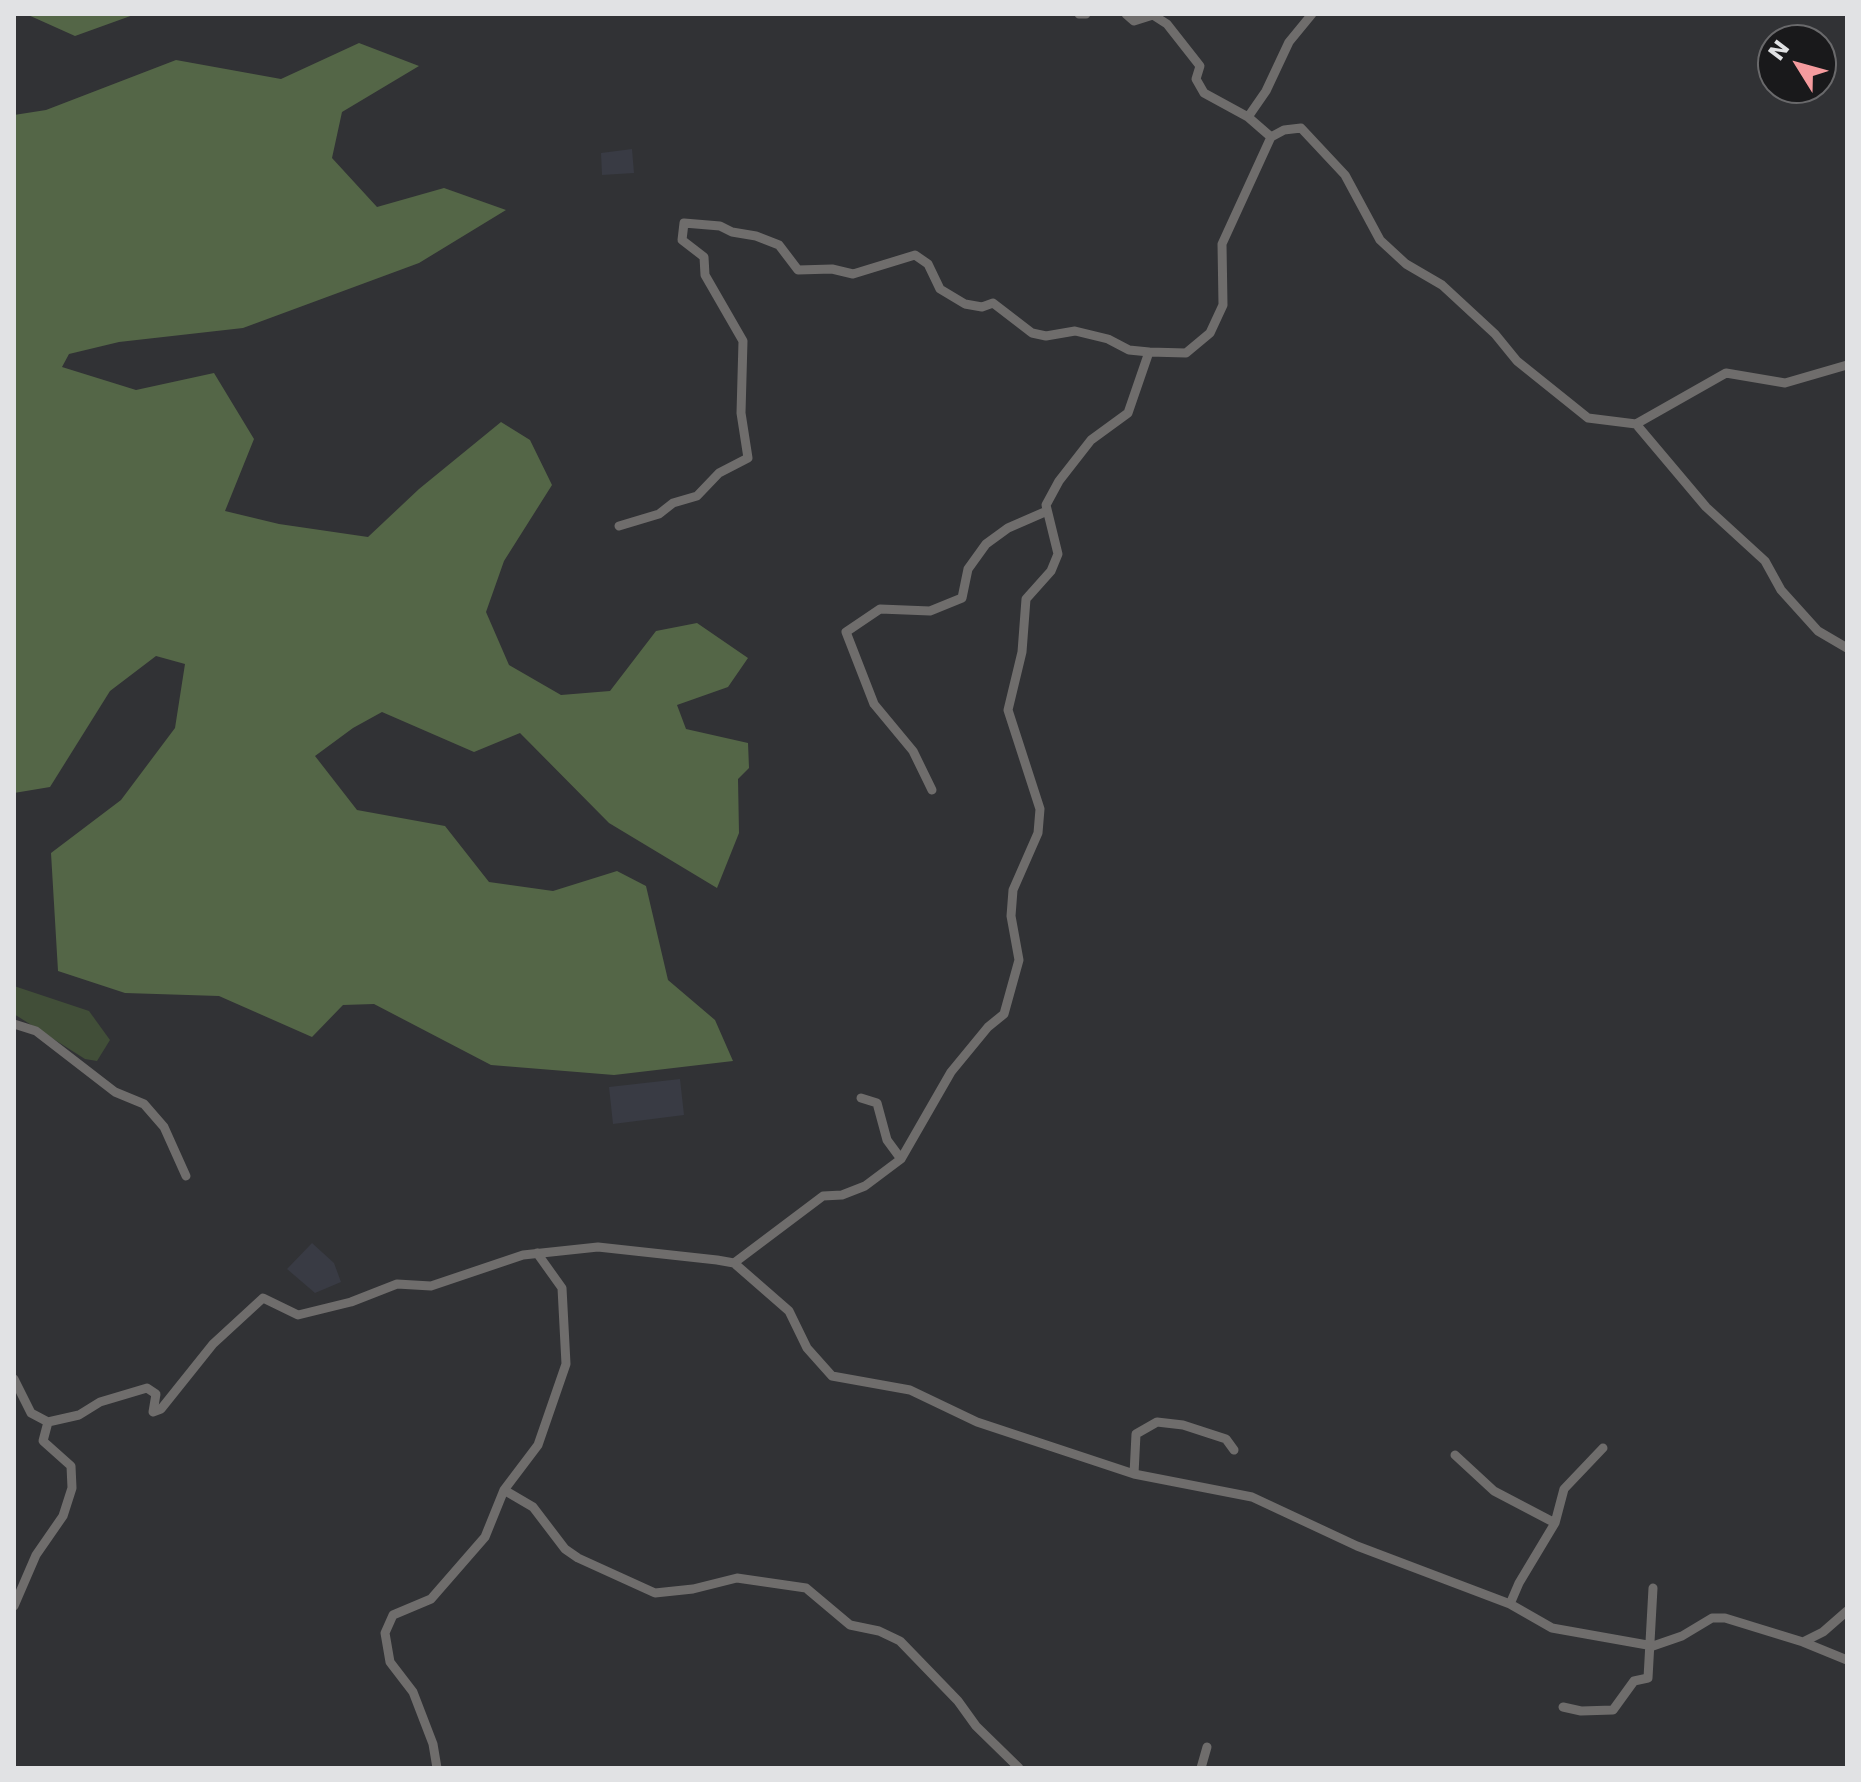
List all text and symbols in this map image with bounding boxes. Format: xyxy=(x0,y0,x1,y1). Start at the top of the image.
north arrow xyxy=(1757,24,1837,104)
text: N xyxy=(1763,36,1795,65)

